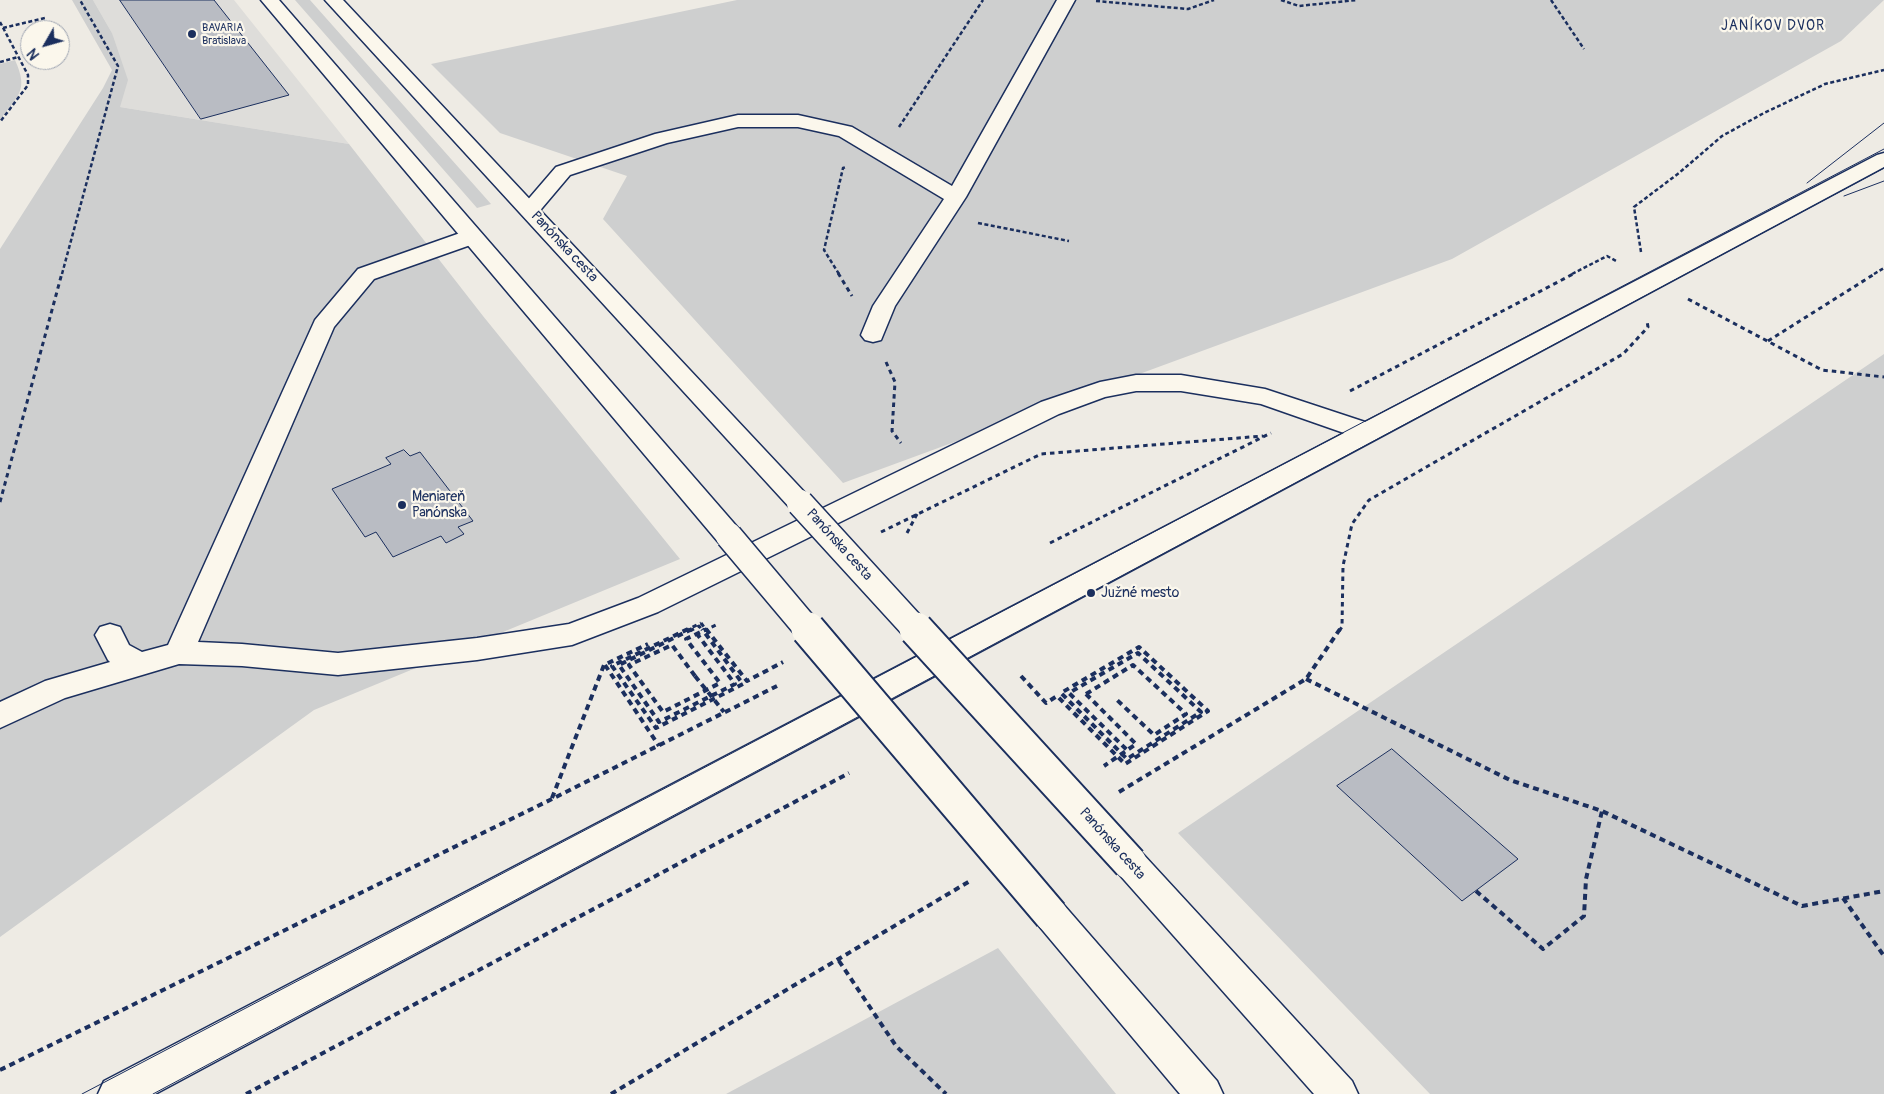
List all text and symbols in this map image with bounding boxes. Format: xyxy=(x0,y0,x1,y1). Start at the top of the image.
district label: JANÍKOV DVOR xyxy=(1719,18,1827,34)
north arrow xyxy=(20,20,70,70)
place label: BAVARIA Bratislava xyxy=(202,21,246,47)
marker: BAVARIA Bratislava xyxy=(186,28,198,40)
text: N xyxy=(24,45,43,63)
street label: Panónska cesta xyxy=(527,208,601,286)
place label: Meniareň Panónska xyxy=(412,489,467,522)
marker: Meniareň Panónska xyxy=(396,499,408,511)
street label: Panónska cesta xyxy=(802,506,876,584)
place label: Južné mesto xyxy=(1101,585,1179,601)
marker: Južné mesto xyxy=(1085,587,1097,599)
street label: Panónska cesta xyxy=(1075,805,1149,883)

